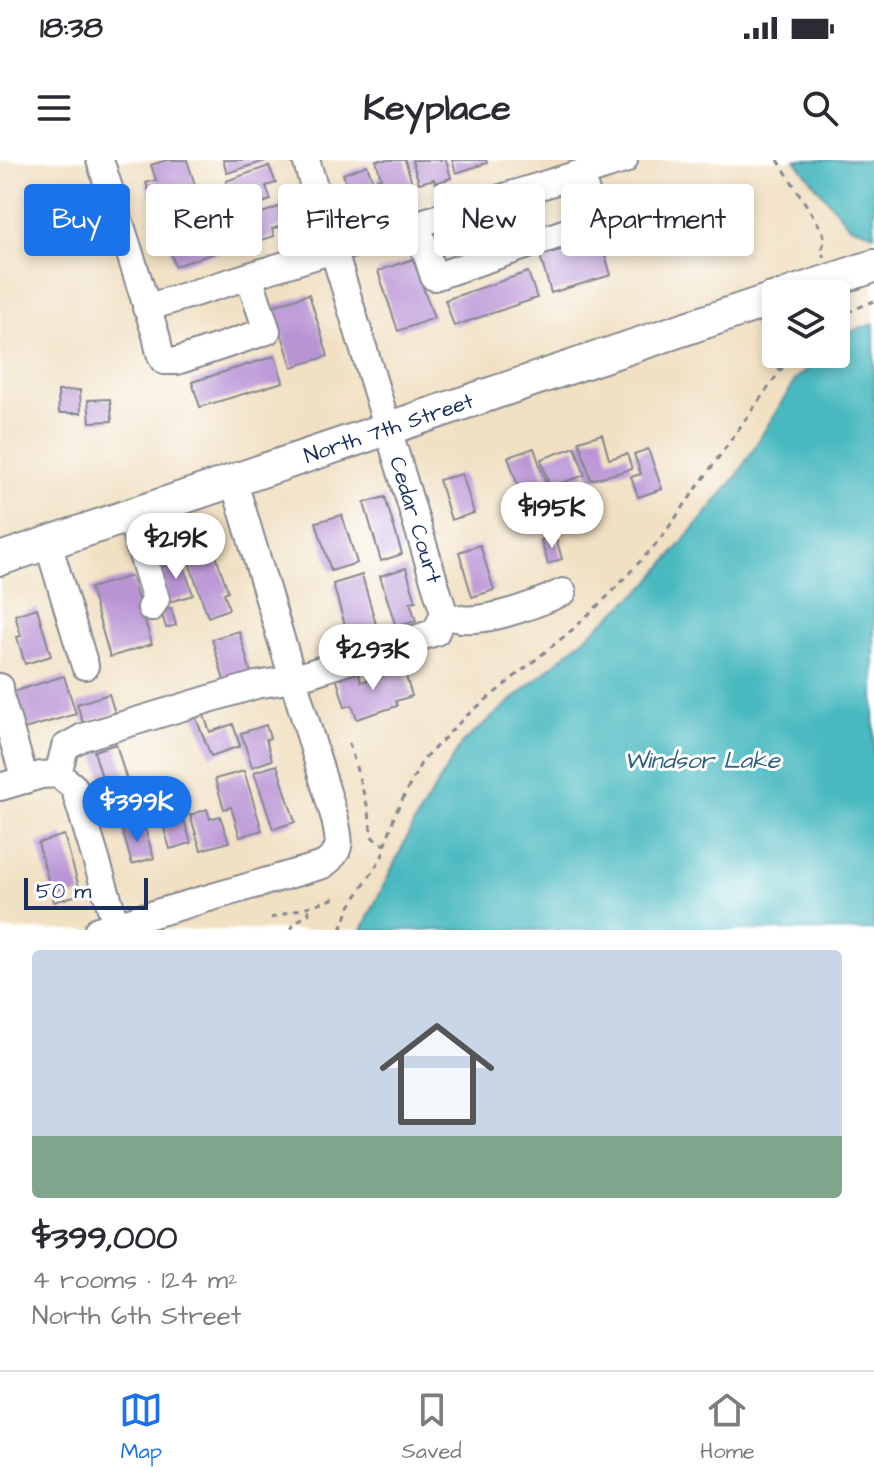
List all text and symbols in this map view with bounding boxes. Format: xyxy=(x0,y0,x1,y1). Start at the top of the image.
text: 18:38 xyxy=(40,7,103,49)
text: Keyplace xyxy=(363,83,511,134)
icon: menu xyxy=(32,86,76,130)
icon: search xyxy=(798,86,842,130)
chip: Buy xyxy=(24,184,130,256)
chip: Rent xyxy=(146,184,262,256)
chip: Filters xyxy=(278,184,418,256)
chip: New xyxy=(434,184,545,256)
chip: Apartment xyxy=(561,184,754,256)
map controls xyxy=(762,280,850,368)
button: layers xyxy=(762,280,850,368)
street label: North 7th Street xyxy=(300,385,478,471)
street label: Cedar Court xyxy=(382,452,450,587)
pin: $195K xyxy=(496,482,608,550)
text: $195K xyxy=(519,490,585,526)
pin: $219K xyxy=(120,513,232,581)
text: $219K xyxy=(144,521,208,557)
pin: $293K xyxy=(317,624,429,692)
text: $293K xyxy=(336,632,410,668)
water label: Windsor Lake xyxy=(624,744,781,778)
pin: $399K xyxy=(81,776,193,844)
text: $399K xyxy=(100,784,174,820)
scale bar xyxy=(24,874,148,910)
text: 50 m xyxy=(36,876,91,907)
icon: home xyxy=(365,1002,509,1146)
text: $399,000 xyxy=(32,1214,177,1262)
text: 4 rooms · 124 m² xyxy=(32,1262,238,1298)
text: North 6th Street xyxy=(32,1298,241,1334)
tab: Map xyxy=(119,1388,163,1467)
tab: Saved xyxy=(402,1388,462,1467)
tab: Home xyxy=(700,1388,755,1467)

